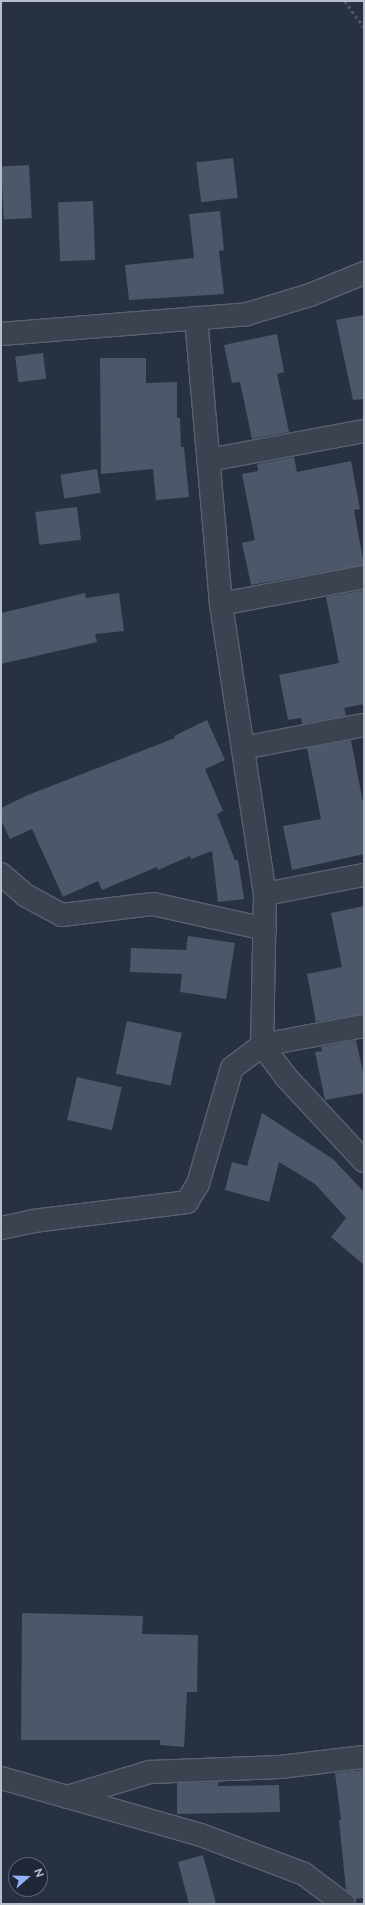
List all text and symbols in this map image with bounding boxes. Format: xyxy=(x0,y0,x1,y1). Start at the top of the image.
north arrow xyxy=(8,1857,48,1897)
text: N xyxy=(31,1867,46,1879)

